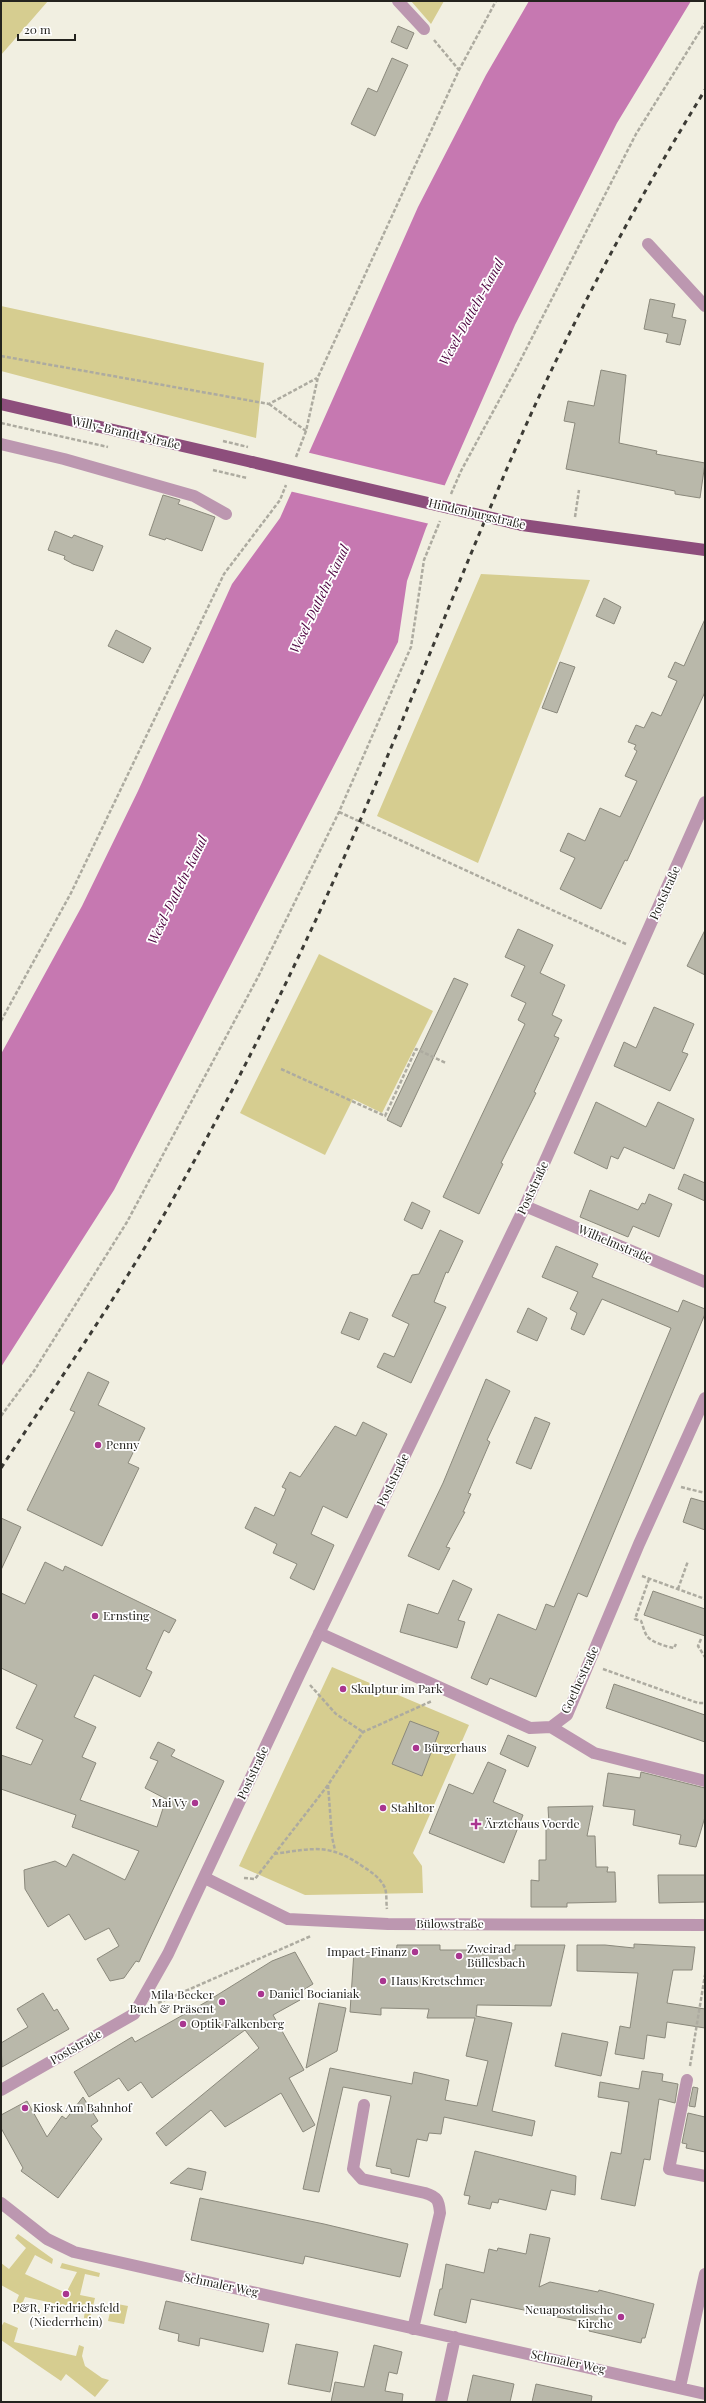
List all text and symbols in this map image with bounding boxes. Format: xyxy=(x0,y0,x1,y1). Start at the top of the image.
scale bar xyxy=(18,16,75,42)
text: 20 m xyxy=(24,21,51,37)
water label: Wesel-Datteln-Kanal xyxy=(434,254,507,368)
street label: Willy-Brandt-Straße xyxy=(69,412,182,452)
street label: Hindenburgstraße xyxy=(427,494,527,532)
water label: Wesel-Datteln-Kanal xyxy=(285,540,353,656)
water label: Wesel-Datteln-Kanal xyxy=(143,831,211,947)
street label: Poststraße xyxy=(645,863,683,922)
street label: Poststraße xyxy=(513,1158,551,1217)
street label: Wilhelmstraße xyxy=(575,1220,655,1266)
place label: Penny xyxy=(106,1436,139,1452)
marker: Penny xyxy=(93,1440,103,1450)
street label: Poststraße xyxy=(372,1450,412,1509)
place label: Ernsting xyxy=(103,1607,150,1623)
marker: Ernsting xyxy=(90,1611,100,1621)
street label: Goethestraße xyxy=(557,1643,602,1716)
place label: Skulptur im Park xyxy=(351,1680,443,1696)
marker: Skulptur im Park xyxy=(338,1684,348,1694)
place label: Bürgerhaus xyxy=(424,1739,487,1755)
street label: Poststraße xyxy=(233,1743,271,1802)
marker: Bürgerhaus xyxy=(411,1743,421,1753)
place label: Mai Vy xyxy=(152,1794,187,1810)
marker: Mai Vy xyxy=(190,1798,200,1808)
place label: Stahltor xyxy=(391,1799,435,1815)
marker: Stahltor xyxy=(378,1803,388,1813)
place label: Ärztehaus Voerde xyxy=(484,1815,580,1831)
marker: Ärztehaus Voerde xyxy=(470,1818,482,1830)
street label: Bülowstraße xyxy=(416,1915,484,1931)
place label: Zweirad Büllesbach xyxy=(467,1940,525,1970)
place label: Impact-Finanz xyxy=(327,1943,407,1959)
marker: Impact-Finanz xyxy=(410,1947,420,1957)
marker: Zweirad Büllesbach xyxy=(454,1951,464,1961)
place label: Haus Kretschmer xyxy=(391,1972,486,1988)
marker: Haus Kretschmer xyxy=(378,1976,388,1986)
place label: Daniel Bocianiak xyxy=(269,1985,360,2001)
place label: Mila Becker Buch & Präsent xyxy=(129,1986,215,2016)
marker: Daniel Bocianiak xyxy=(256,1989,266,1999)
marker: Mila Becker Buch & Präsent xyxy=(217,1997,227,2007)
place label: Optik Falkenberg xyxy=(191,2015,285,2031)
marker: Optik Falkenberg xyxy=(178,2019,188,2029)
street label: Poststraße xyxy=(47,2025,104,2067)
place label: Kiosk Am Bahnhof xyxy=(33,2099,133,2115)
marker: Kiosk Am Bahnhof xyxy=(20,2103,30,2113)
street label: Schmaler Weg xyxy=(183,2268,260,2300)
marker: P&R, Friedrichsfeld (Niederrhein) xyxy=(61,2289,71,2299)
place label: P&R, Friedrichsfeld (Niederrhein) xyxy=(13,2299,119,2329)
place label: Neuapostolische Kirche xyxy=(525,2301,613,2331)
marker: Neuapostolische Kirche xyxy=(616,2312,626,2322)
street label: Schmaler Weg xyxy=(530,2345,607,2377)

